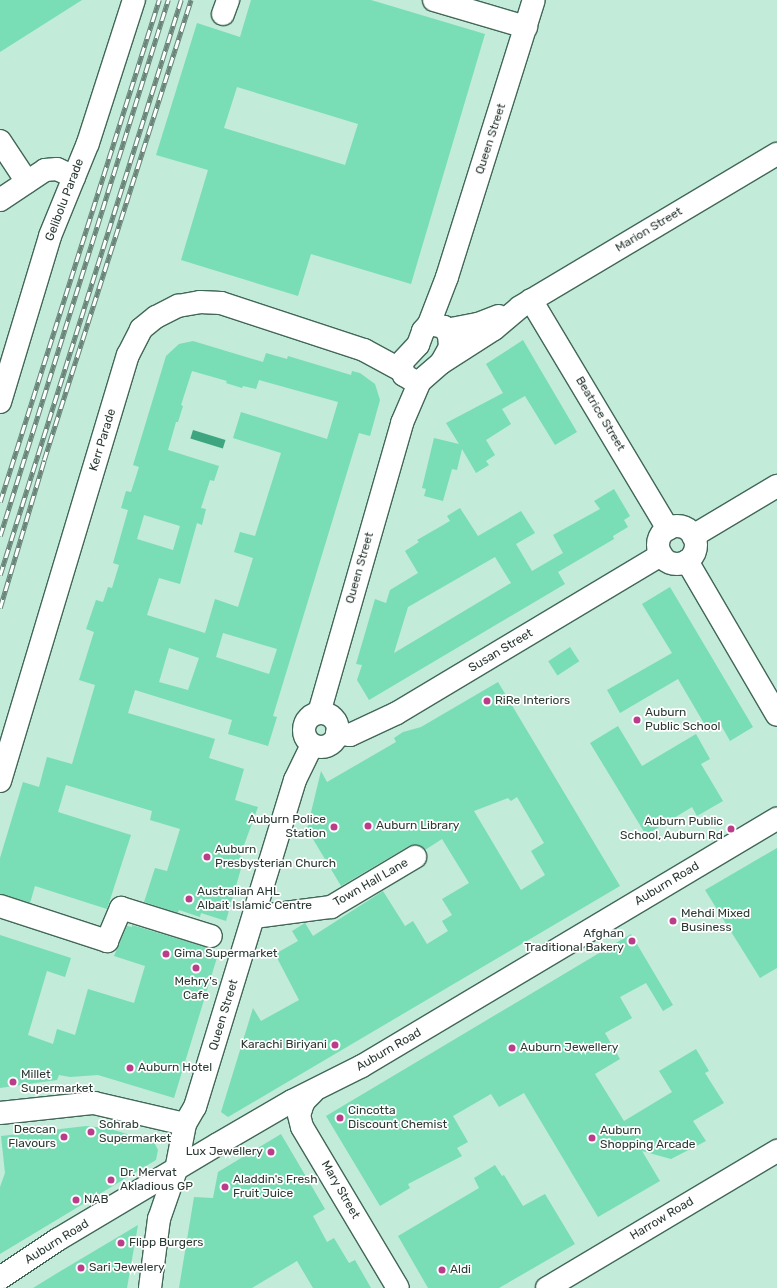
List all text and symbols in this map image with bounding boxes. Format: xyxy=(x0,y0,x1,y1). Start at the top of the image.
street label: Queen Street xyxy=(473,102,509,176)
street label: Gelibolu Parade xyxy=(43,157,87,243)
street label: Marion Street xyxy=(613,204,685,256)
street label: Beatrice Street xyxy=(572,374,628,454)
street label: Kerr Parade xyxy=(87,407,119,473)
street label: Queen Street xyxy=(343,531,377,605)
street label: Susan Street xyxy=(466,626,536,676)
place label: RiRe Interiors xyxy=(495,694,570,708)
marker: RiRe Interiors xyxy=(482,696,492,706)
place label: Auburn Public School xyxy=(645,706,721,734)
marker: Auburn Public School xyxy=(632,715,642,725)
place label: Auburn Police Station xyxy=(248,813,326,841)
place label: Auburn Public School, Auburn Rd xyxy=(620,815,723,843)
place label: Auburn Library xyxy=(376,819,459,833)
marker: Auburn Library xyxy=(363,821,373,831)
marker: Auburn Police Station xyxy=(329,822,339,832)
marker: Auburn Public School, Auburn Rd xyxy=(726,824,736,834)
place label: Auburn Presbysterian Church xyxy=(215,843,336,871)
marker: Auburn Presbysterian Church xyxy=(202,852,212,862)
street label: Town Hall Lane xyxy=(331,856,411,910)
street label: Auburn Road xyxy=(632,859,702,909)
place label: Australian AHL Albait Islamic Centre xyxy=(197,885,312,913)
marker: Australian AHL Albait Islamic Centre xyxy=(184,894,194,904)
place label: Mehdi Mixed Business xyxy=(681,907,750,935)
marker: Mehdi Mixed Business xyxy=(668,916,678,926)
place label: Afghan Traditional Bakery xyxy=(524,927,624,955)
marker: Afghan Traditional Bakery xyxy=(627,936,637,946)
place label: Gima Supermarket xyxy=(174,947,278,961)
marker: Gima Supermarket xyxy=(161,949,171,959)
marker: Mehry's Cafe xyxy=(191,963,201,973)
place label: Mehry's Cafe xyxy=(174,975,218,1003)
street label: Queen Street xyxy=(206,978,242,1052)
street label: Auburn Road xyxy=(354,1026,424,1074)
place label: Karachi Biriyani xyxy=(241,1038,327,1052)
marker: Karachi Biriyani xyxy=(330,1040,340,1050)
place label: Auburn Jewellery xyxy=(520,1041,618,1055)
marker: Auburn Jewellery xyxy=(507,1043,517,1053)
place label: Auburn Hotel xyxy=(138,1061,212,1075)
marker: Auburn Hotel xyxy=(125,1063,135,1073)
place label: Millet Supermarket xyxy=(21,1068,93,1096)
marker: Millet Supermarket xyxy=(8,1077,18,1087)
place label: Cincotta Discount Chemist xyxy=(348,1104,447,1132)
marker: Cincotta Discount Chemist xyxy=(335,1113,345,1123)
place label: Sohrab Supermarket xyxy=(99,1118,171,1146)
place label: Deccan Flavours xyxy=(8,1123,56,1151)
place label: Auburn Shopping Arcade xyxy=(600,1124,696,1152)
marker: Sohrab Supermarket xyxy=(86,1127,96,1137)
marker: Deccan Flavours xyxy=(59,1132,69,1142)
marker: Auburn Shopping Arcade xyxy=(587,1133,597,1143)
place label: Lux Jewellery xyxy=(186,1145,263,1159)
marker: Lux Jewellery xyxy=(266,1147,276,1157)
street label: Mary Street xyxy=(318,1158,362,1222)
place label: Dr. Mervat Akladious GP xyxy=(120,1166,193,1194)
place label: Aladdin's Fresh Fruit Juice xyxy=(233,1173,318,1201)
marker: Dr. Mervat Akladious GP xyxy=(105,1174,117,1186)
marker: Aladdin's Fresh Fruit Juice xyxy=(220,1182,230,1192)
place label: NAB xyxy=(84,1193,108,1207)
street label: Harrow Road xyxy=(627,1194,697,1244)
marker: NAB xyxy=(71,1195,81,1205)
street label: Auburn Road xyxy=(22,1217,92,1267)
place label: Flipp Burgers xyxy=(129,1236,203,1250)
marker: Flipp Burgers xyxy=(116,1238,126,1248)
place label: Sari Jewelery xyxy=(89,1261,165,1275)
marker: Sari Jewelery xyxy=(76,1263,86,1273)
place label: Aldi xyxy=(450,1263,471,1277)
marker: Aldi xyxy=(437,1265,447,1275)

